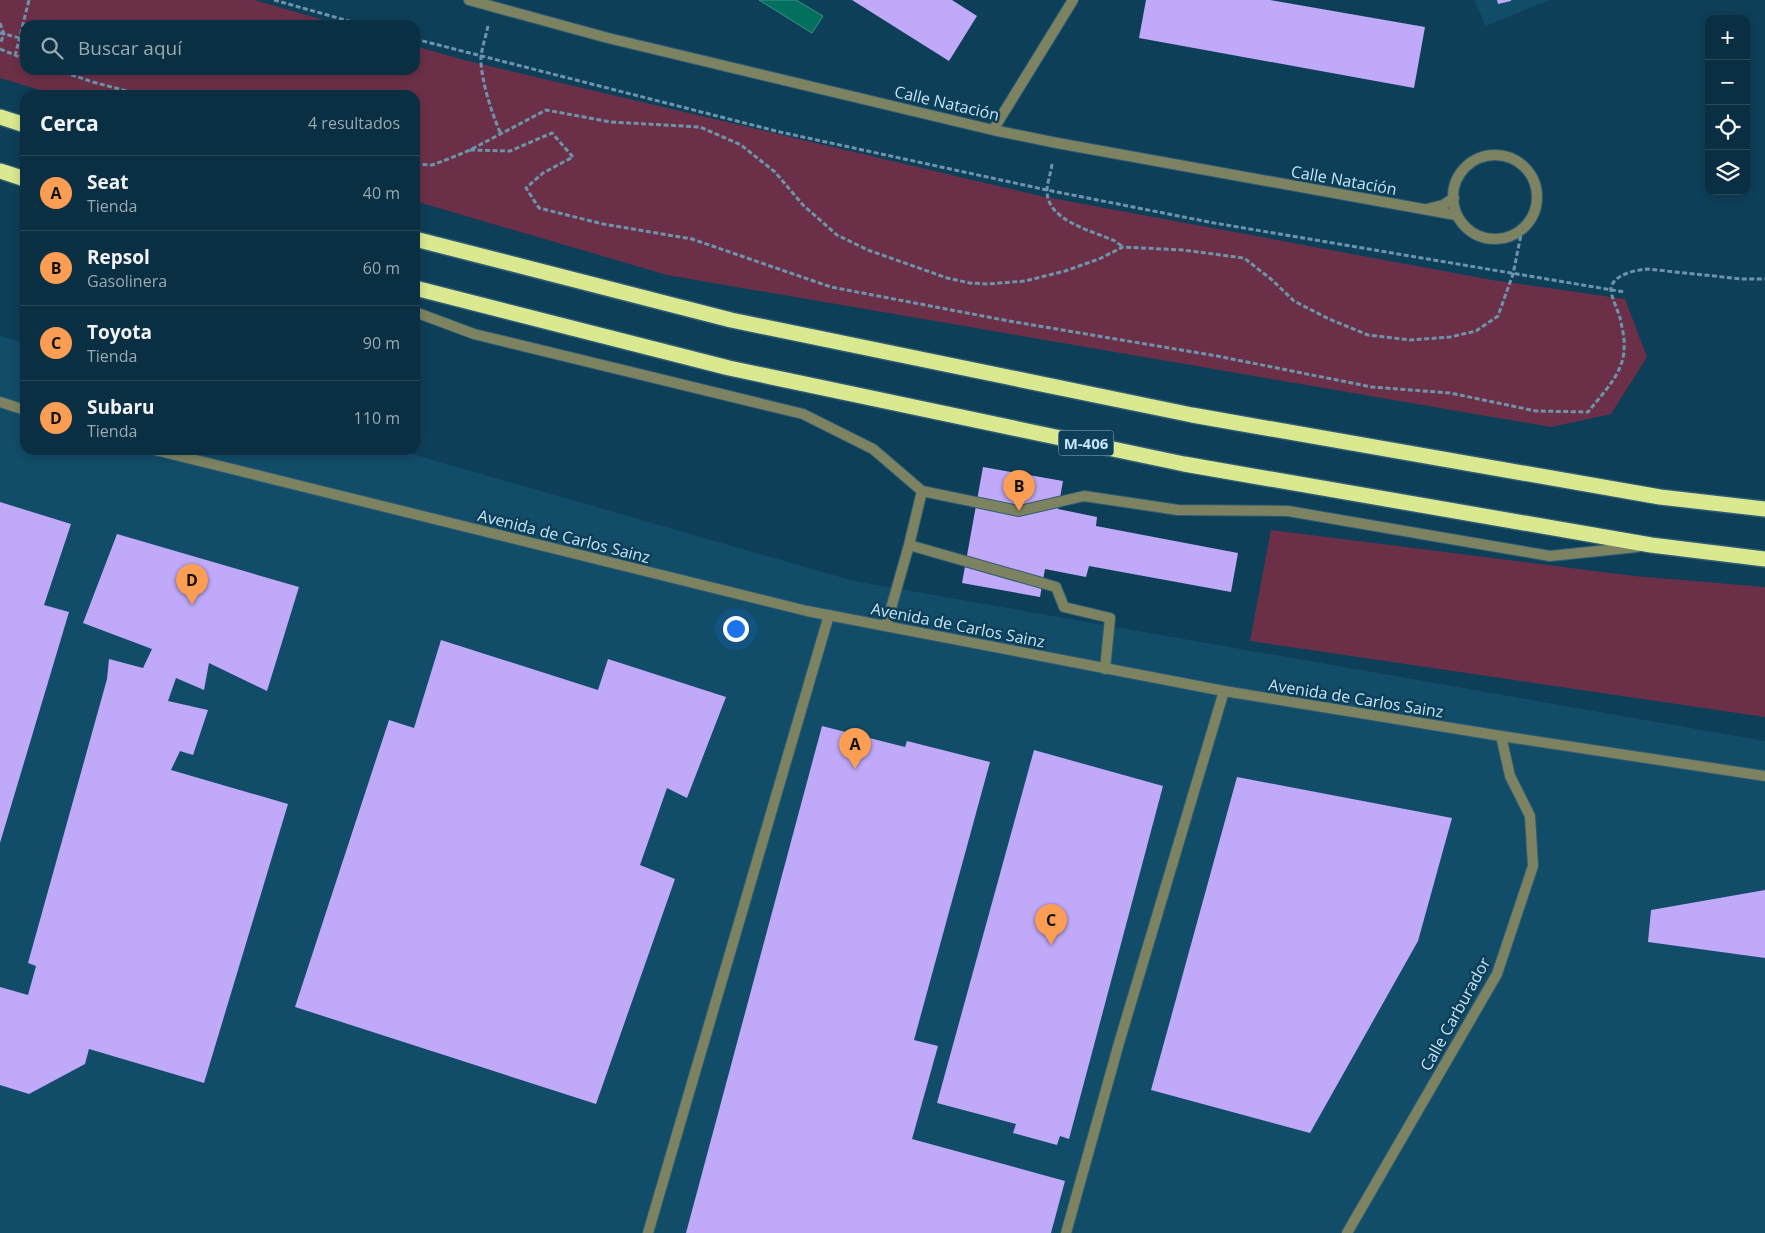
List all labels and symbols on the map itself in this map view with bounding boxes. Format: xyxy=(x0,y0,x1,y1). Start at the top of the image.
street label: Calle Natación xyxy=(892,80,1002,126)
street label: Calle Natación xyxy=(1289,160,1399,200)
road number: M-406 xyxy=(1058,430,1114,456)
pin: B xyxy=(1003,470,1035,511)
street label: Avenida de Carlos Sainz xyxy=(476,504,652,568)
pin: D xyxy=(176,564,208,605)
street label: Avenida de Carlos Sainz xyxy=(869,597,1047,653)
your location xyxy=(723,616,749,642)
street label: Avenida de Carlos Sainz xyxy=(1267,673,1445,723)
pin: A xyxy=(839,728,871,769)
pin: C xyxy=(1035,904,1067,945)
street label: Calle Carburador xyxy=(1415,953,1496,1075)

